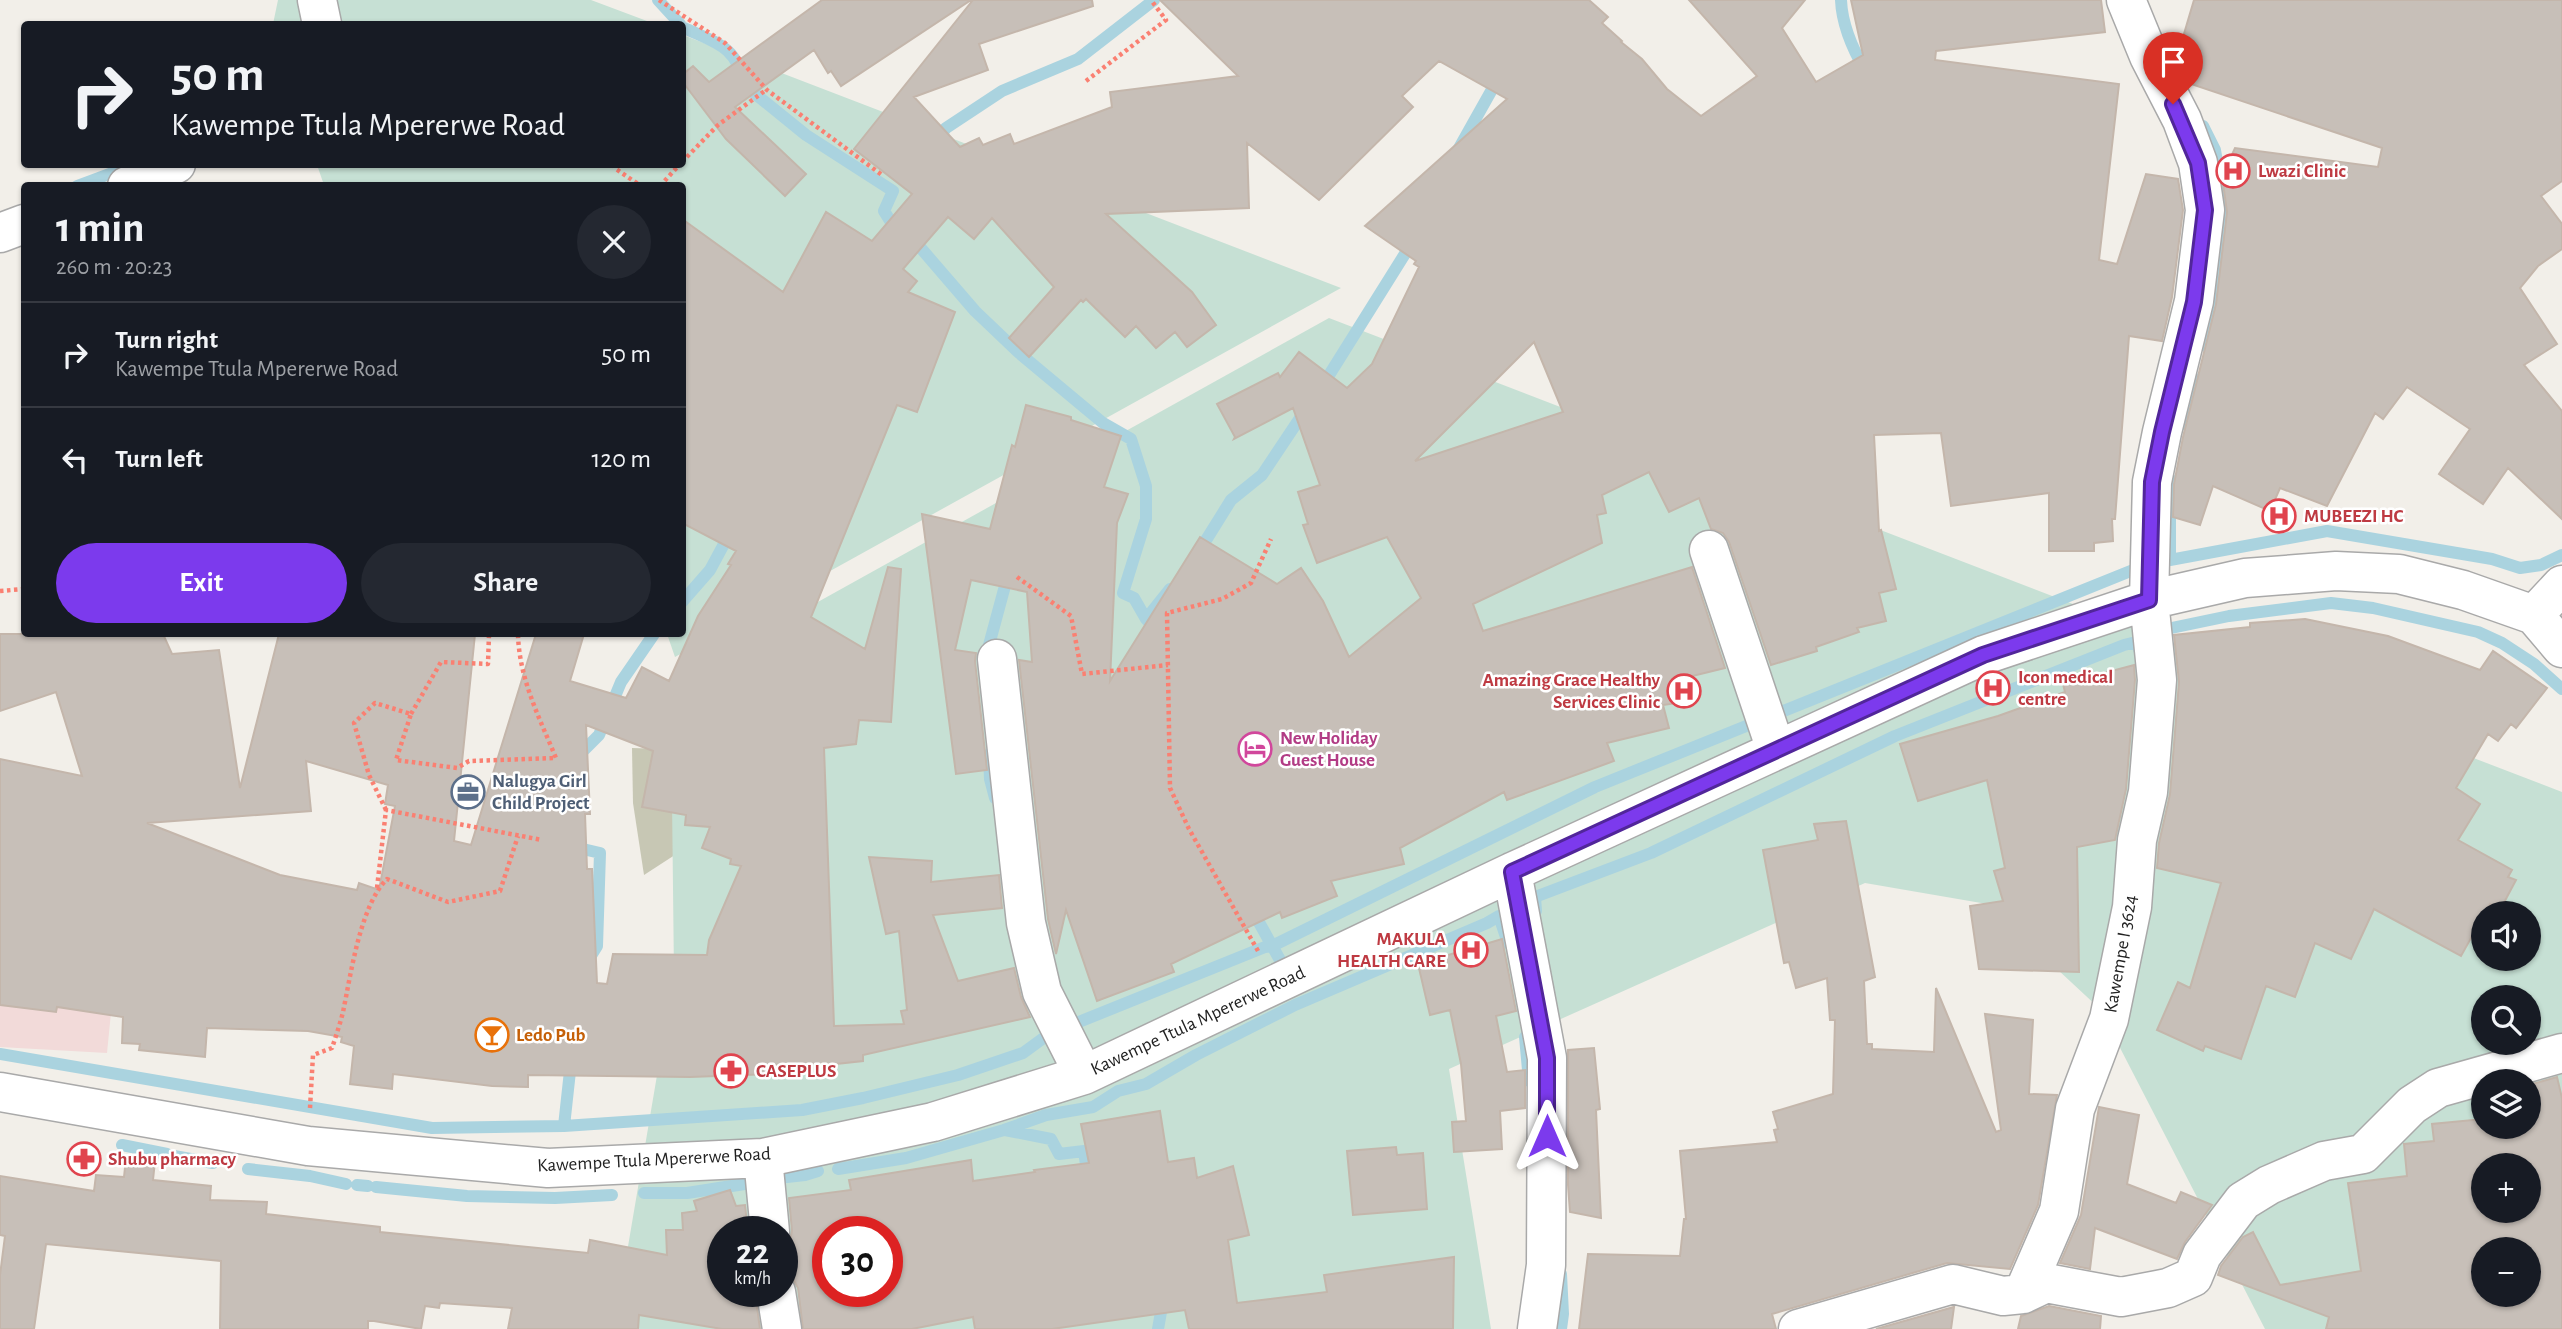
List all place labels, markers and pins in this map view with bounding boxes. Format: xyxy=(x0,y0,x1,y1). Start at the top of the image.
pin xyxy=(2143,32,2203,104)
hospital icon: Lwazi Clinic xyxy=(2214,152,2252,190)
place label: Lwazi Clinic xyxy=(2258,162,2347,181)
hospital icon: MUBEEZI HC xyxy=(2260,497,2298,535)
place label: MUBEEZI HC xyxy=(2304,507,2404,526)
place label: Icon medical centre xyxy=(2018,668,2113,709)
hospital icon: Icon medical centre xyxy=(1974,669,2012,707)
place label: Amazing Grace Healthy Services Clinic xyxy=(1482,671,1661,712)
hospital icon: Amazing Grace Healthy Services Clinic xyxy=(1665,672,1703,710)
place label: New Holiday Guest House xyxy=(1280,729,1378,770)
hotel icon: New Holiday Guest House xyxy=(1236,730,1274,768)
place label: Nalugya Girl Child Project xyxy=(492,772,590,813)
office icon: Nalugya Girl Child Project xyxy=(449,773,487,811)
place label: MAKULA HEALTH CARE xyxy=(1337,930,1447,971)
hospital icon: MAKULA HEALTH CARE xyxy=(1452,931,1490,969)
bar icon: Ledo Pub xyxy=(473,1016,511,1054)
place label: Ledo Pub xyxy=(516,1026,586,1045)
pharmacy icon: CASEPLUS xyxy=(712,1052,750,1090)
place label: CASEPLUS xyxy=(756,1062,836,1081)
pharmacy icon: Shubu pharmacy xyxy=(65,1140,103,1178)
place label: Shubu pharmacy xyxy=(108,1150,237,1169)

